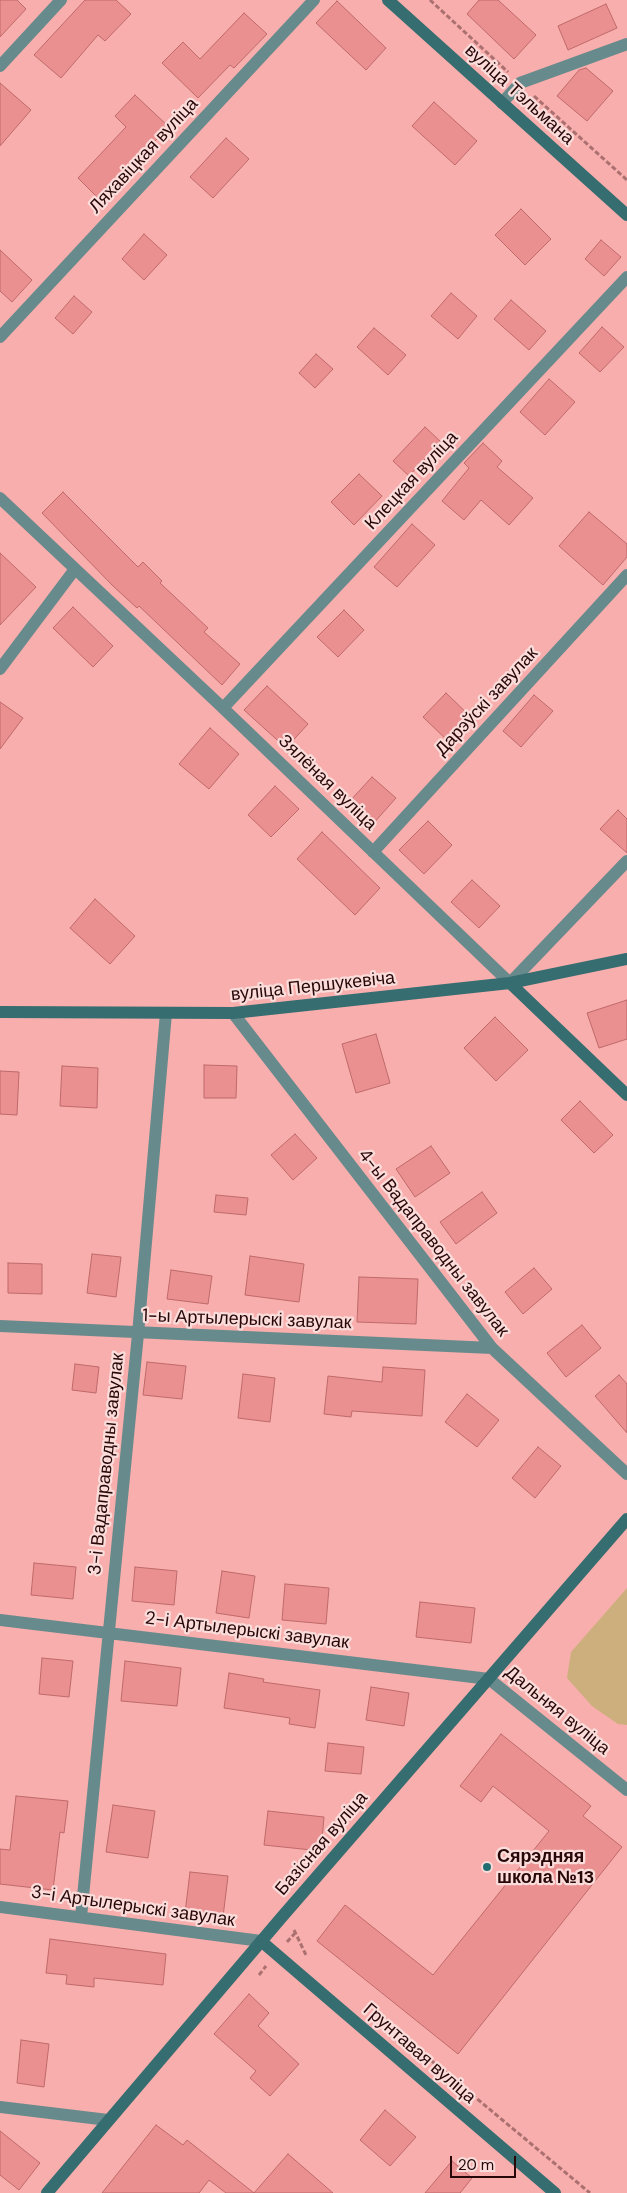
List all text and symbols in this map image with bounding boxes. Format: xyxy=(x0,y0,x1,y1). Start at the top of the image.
street label: вуліца Тэльмана xyxy=(460,40,578,150)
street label: Ляхавіцкая вуліца xyxy=(85,94,203,218)
street label: Клецкая вуліца xyxy=(361,427,463,535)
street label: Дарэўскі завулак xyxy=(431,643,543,761)
street label: Зялёная вуліца xyxy=(273,731,381,835)
street label: вуліца Першукевіча xyxy=(230,968,396,1006)
street label: 4-ы Вадаправодны завулак xyxy=(353,1145,513,1341)
street label: 1-ы Артылерыскі завулак xyxy=(142,1306,352,1334)
street label: 3-і Вадаправодны завулак xyxy=(85,1352,129,1576)
street label: 2-і Артылерыскі завулак xyxy=(144,1608,350,1654)
street label: Дальняя вуліца xyxy=(500,1662,614,1760)
street label: Базісная вуліца xyxy=(271,1788,373,1900)
place label: Сярэдняя школа №13 xyxy=(497,1846,594,1888)
marker: Сярэдняя школа №13 xyxy=(481,1861,493,1873)
street label: 3-і Артылерыскі завулак xyxy=(30,1882,236,1932)
street label: Грунтавая вуліца xyxy=(358,1999,480,2109)
scale bar xyxy=(452,2146,518,2178)
text: 20 m xyxy=(458,2155,494,2175)

